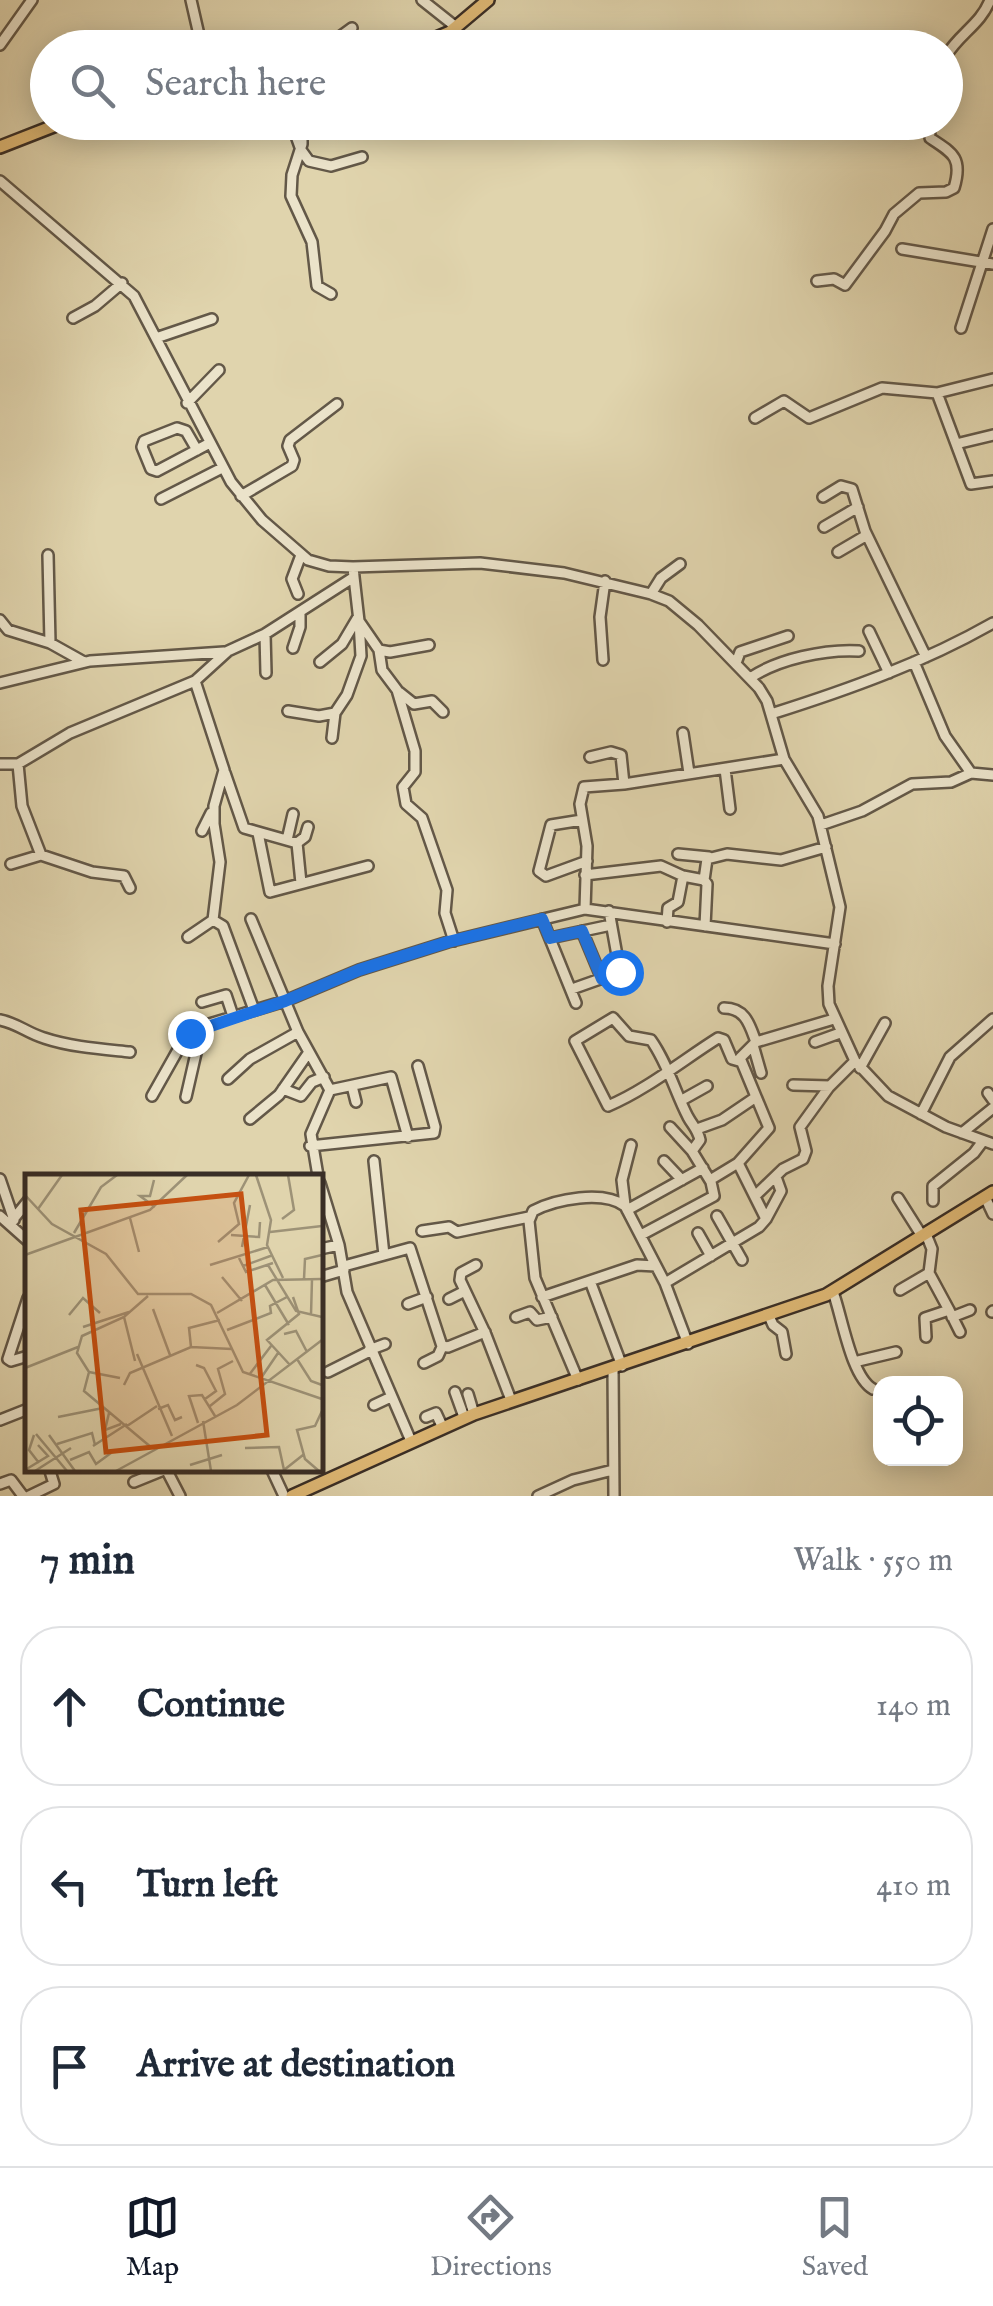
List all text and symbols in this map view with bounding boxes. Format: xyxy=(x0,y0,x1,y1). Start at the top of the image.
search box xyxy=(30,30,963,140)
icon: search xyxy=(65,58,120,113)
text: Search here xyxy=(145,61,326,109)
route start xyxy=(598,950,644,996)
route end xyxy=(168,1011,214,1057)
inset map xyxy=(25,1174,322,1471)
map controls xyxy=(873,1376,963,1466)
button: locate xyxy=(873,1376,963,1466)
text: 7 min xyxy=(40,1535,135,1588)
text: Walk · 550 m xyxy=(793,1541,953,1582)
icon: ahead xyxy=(42,1679,97,1734)
text: Continue xyxy=(137,1682,285,1730)
text: 140 m xyxy=(876,1686,951,1727)
icon: left xyxy=(42,1859,97,1914)
text: Turn left xyxy=(137,1862,278,1910)
text: 410 m xyxy=(876,1866,951,1907)
icon: arrive xyxy=(42,2039,97,2094)
text: Arrive at destination xyxy=(137,2042,455,2090)
tab: Map xyxy=(125,2190,180,2285)
tab: Directions xyxy=(430,2190,552,2285)
tab: Saved xyxy=(802,2190,868,2285)

